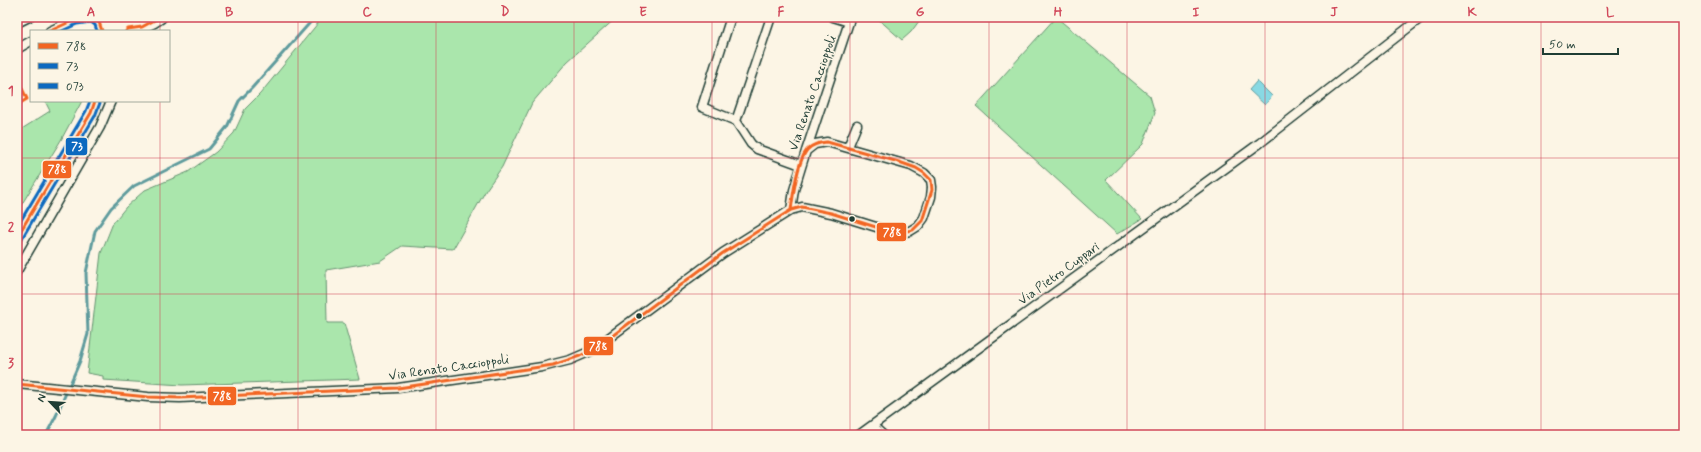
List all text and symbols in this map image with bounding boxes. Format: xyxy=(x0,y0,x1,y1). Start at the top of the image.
text: A xyxy=(87,4,95,21)
text: B xyxy=(225,4,234,21)
text: C xyxy=(362,4,372,21)
text: D xyxy=(501,4,510,21)
text: E xyxy=(639,4,647,21)
text: F xyxy=(778,4,785,21)
text: G xyxy=(916,4,925,21)
text: H xyxy=(1054,4,1063,21)
text: I xyxy=(1193,4,1200,21)
text: J xyxy=(1330,4,1338,21)
text: K xyxy=(1467,4,1477,21)
text: L xyxy=(1606,4,1615,21)
legend xyxy=(30,30,170,102)
scale bar xyxy=(1543,30,1618,56)
street label: Via Renato Caccioppoli xyxy=(785,32,841,153)
text: 50 m xyxy=(1549,37,1576,53)
text: 788 xyxy=(66,39,86,55)
text: 73 xyxy=(66,59,78,75)
text: 073 xyxy=(66,79,84,95)
text: 1 xyxy=(8,83,14,100)
line badge: 73 xyxy=(65,137,88,156)
text: 73 xyxy=(71,140,83,154)
line badge: 788 xyxy=(42,160,72,179)
text: 788 xyxy=(48,163,66,177)
unlabelled marker xyxy=(847,214,857,224)
text: 2 xyxy=(8,219,15,236)
line badge: 788 xyxy=(876,222,907,242)
text: 788 xyxy=(883,226,901,240)
street label: Via Pietro Cuppari xyxy=(1015,239,1103,309)
unlabelled marker xyxy=(634,311,644,321)
line badge: 788 xyxy=(583,336,614,356)
text: 788 xyxy=(589,340,607,354)
street label: Via Renato Caccioppoli xyxy=(388,351,511,385)
text: 3 xyxy=(8,355,14,372)
north arrow xyxy=(30,382,70,422)
line badge: 788 xyxy=(207,386,237,406)
text: 788 xyxy=(213,390,231,404)
text: N xyxy=(34,392,50,404)

